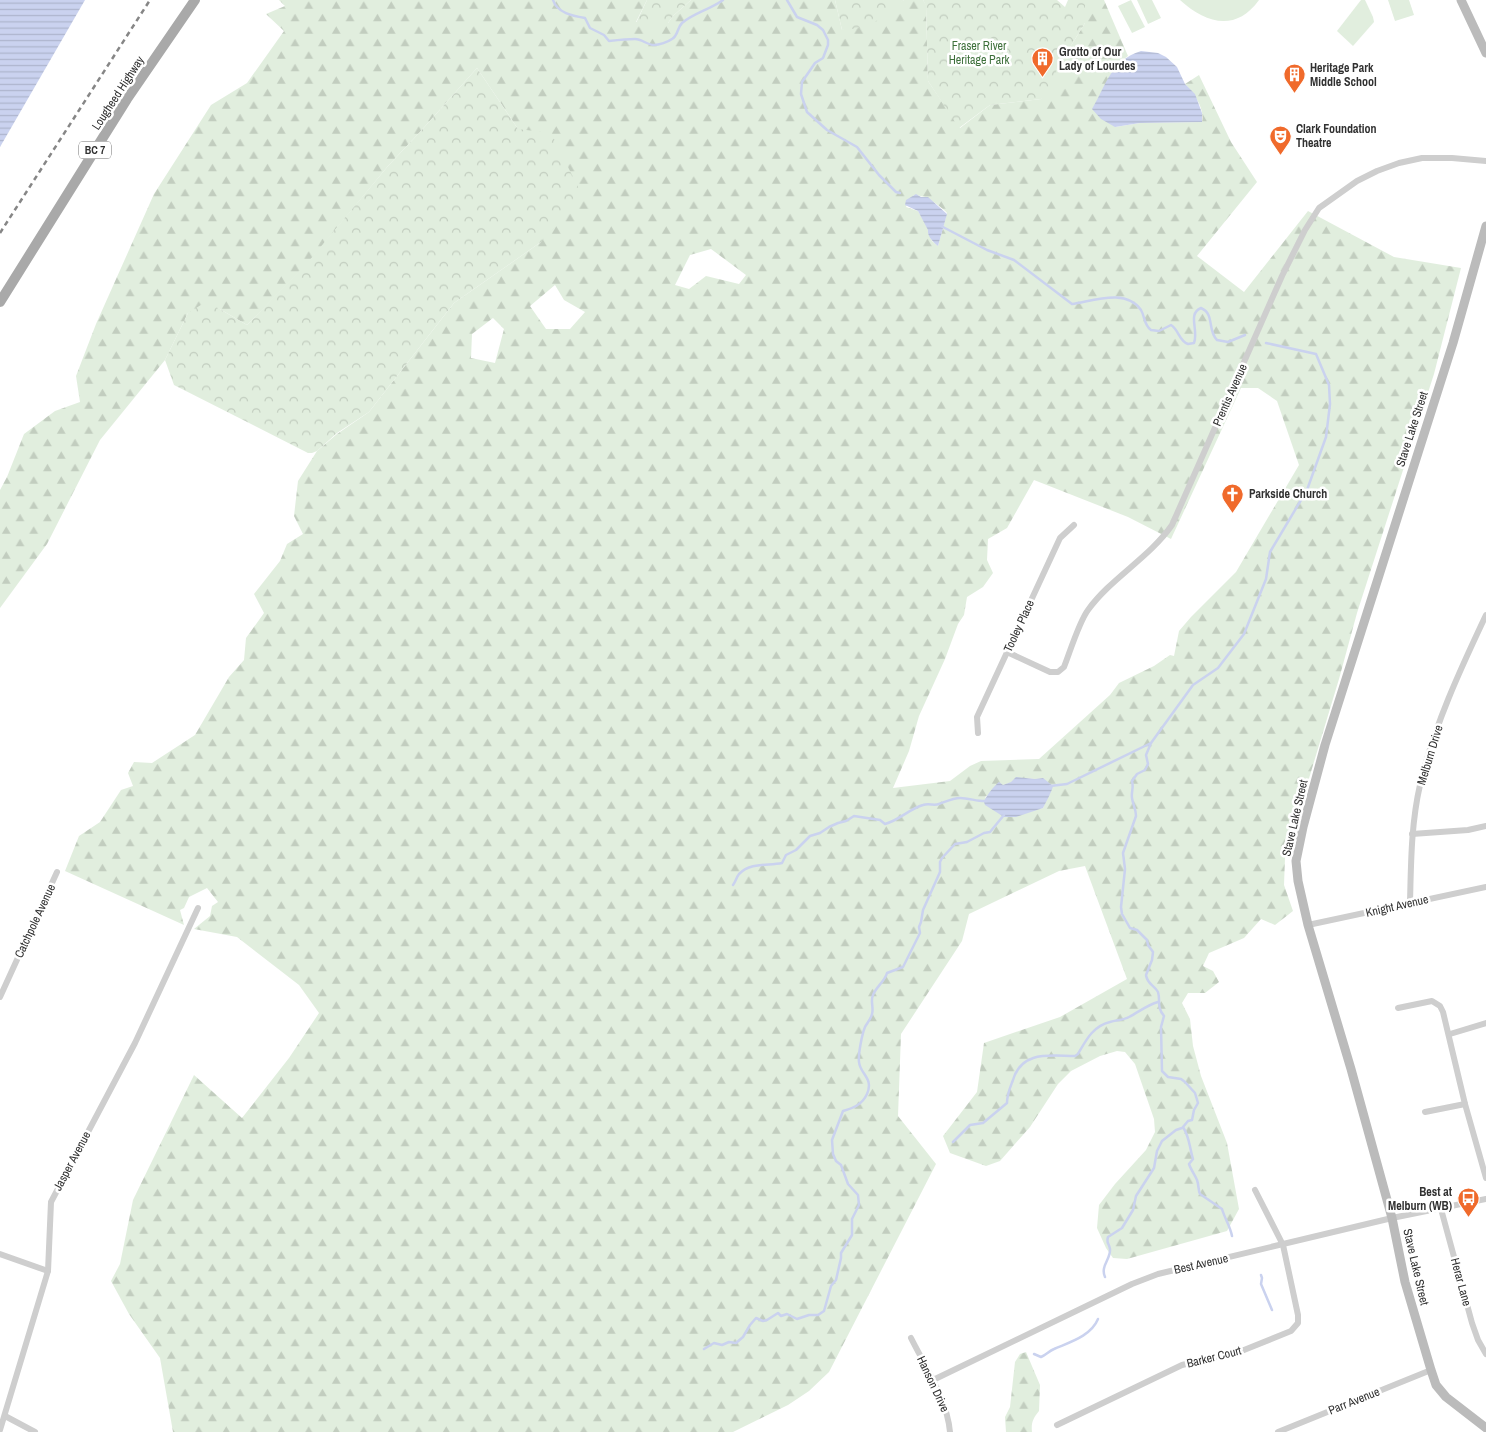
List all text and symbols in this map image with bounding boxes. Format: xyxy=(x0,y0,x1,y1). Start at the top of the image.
park label: Fraser River Heritage Park xyxy=(949,38,1009,68)
place label: Grotto of Our Lady of Lourdes xyxy=(1059,44,1136,74)
building icon: Grotto of Our Lady of Lourdes xyxy=(1031,47,1055,78)
street label: Lougheed Highway xyxy=(88,53,148,133)
place label: Heritage Park Middle School xyxy=(1310,60,1377,90)
building icon: Heritage Park Middle School xyxy=(1282,63,1306,94)
place label: Clark Foundation Theatre xyxy=(1296,121,1376,151)
theatre icon: Clark Foundation Theatre xyxy=(1268,124,1292,155)
road number: BC 7 xyxy=(79,142,111,158)
street label: Prentis Avenue xyxy=(1209,361,1251,429)
street label: Stave Lake Street xyxy=(1392,389,1432,469)
church icon: Parkside Church xyxy=(1221,482,1245,513)
place label: Parkside Church xyxy=(1249,486,1327,502)
street label: Tooley Place xyxy=(1000,597,1038,655)
street label: Melburn Drive xyxy=(1413,723,1447,787)
street label: Stave Lake Street xyxy=(1278,778,1312,858)
street label: Catchpole Avenue xyxy=(11,881,59,961)
street label: Knight Avenue xyxy=(1364,891,1430,921)
street label: Jasper Avenue xyxy=(50,1129,94,1193)
place label: Best at Melburn (WB) xyxy=(1388,1184,1453,1214)
bus stop icon: Best at Melburn (WB) xyxy=(1456,1187,1480,1218)
street label: Stave Lake Street xyxy=(1399,1227,1433,1307)
street label: Best Avenue xyxy=(1172,1250,1230,1278)
street label: Herar Lane xyxy=(1447,1256,1475,1308)
street label: Barker Court xyxy=(1185,1342,1243,1372)
street label: Hanson Drive xyxy=(913,1353,953,1415)
street label: Parr Avenue xyxy=(1326,1383,1382,1419)

